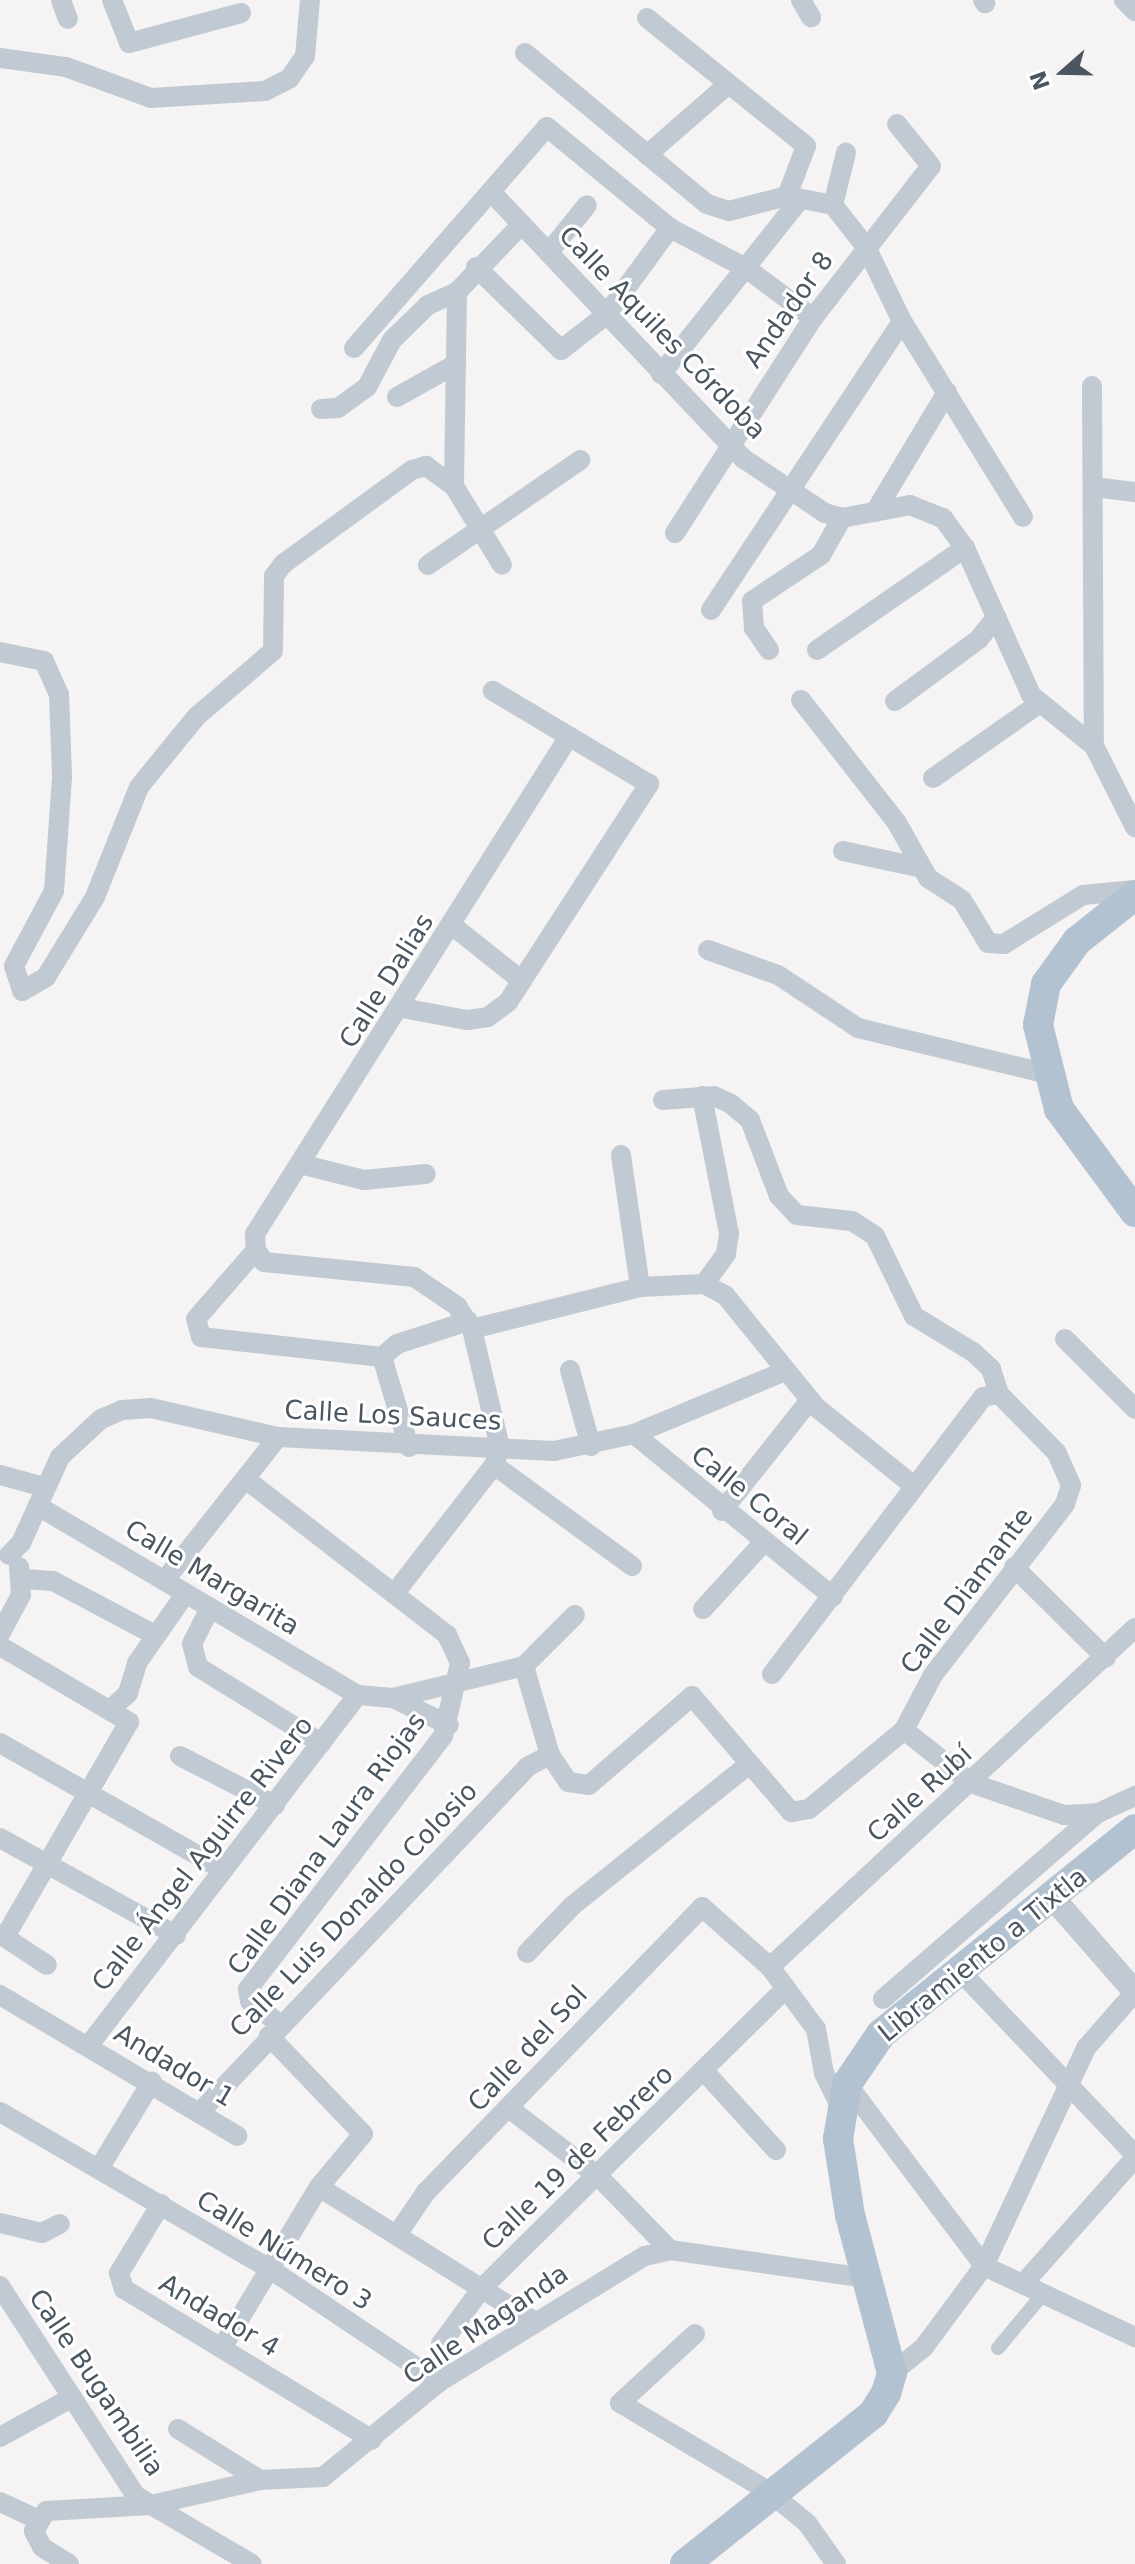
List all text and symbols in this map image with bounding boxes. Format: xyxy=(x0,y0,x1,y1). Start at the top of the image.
north arrow xyxy=(1023,32,1103,112)
text: N xyxy=(1025,67,1055,93)
street label: Calle Aquiles Córdoba xyxy=(552,220,772,446)
street label: Andador 8 xyxy=(738,246,840,374)
street label: Calle Dalias xyxy=(333,908,441,1054)
street label: Calle Los Sauces xyxy=(284,1395,502,1437)
street label: Calle Coral xyxy=(685,1440,813,1552)
street label: Calle Diamante xyxy=(894,1502,1040,1680)
street label: Calle Margarita xyxy=(119,1514,305,1642)
street label: Calle Diana Laura Riojas xyxy=(221,1707,433,1981)
street label: Calle Ángel Aguirre Rivero xyxy=(86,1710,320,1998)
street label: Calle Rubí xyxy=(861,1739,979,1849)
street label: Calle Luis Donaldo Colosio xyxy=(224,1776,484,2044)
street label: Libramiento a Tixtla xyxy=(872,1861,1094,2049)
street label: Calle del Sol xyxy=(462,1980,594,2118)
street label: Andador 1 xyxy=(108,2018,240,2114)
street label: Calle 19 de Febrero xyxy=(476,2059,680,2257)
street label: Calle Número 3 xyxy=(191,2185,377,2317)
street label: Calle Maganda xyxy=(397,2258,575,2392)
street label: Andador 4 xyxy=(153,2268,285,2364)
street label: Calle Bugambilia xyxy=(22,2284,170,2482)

